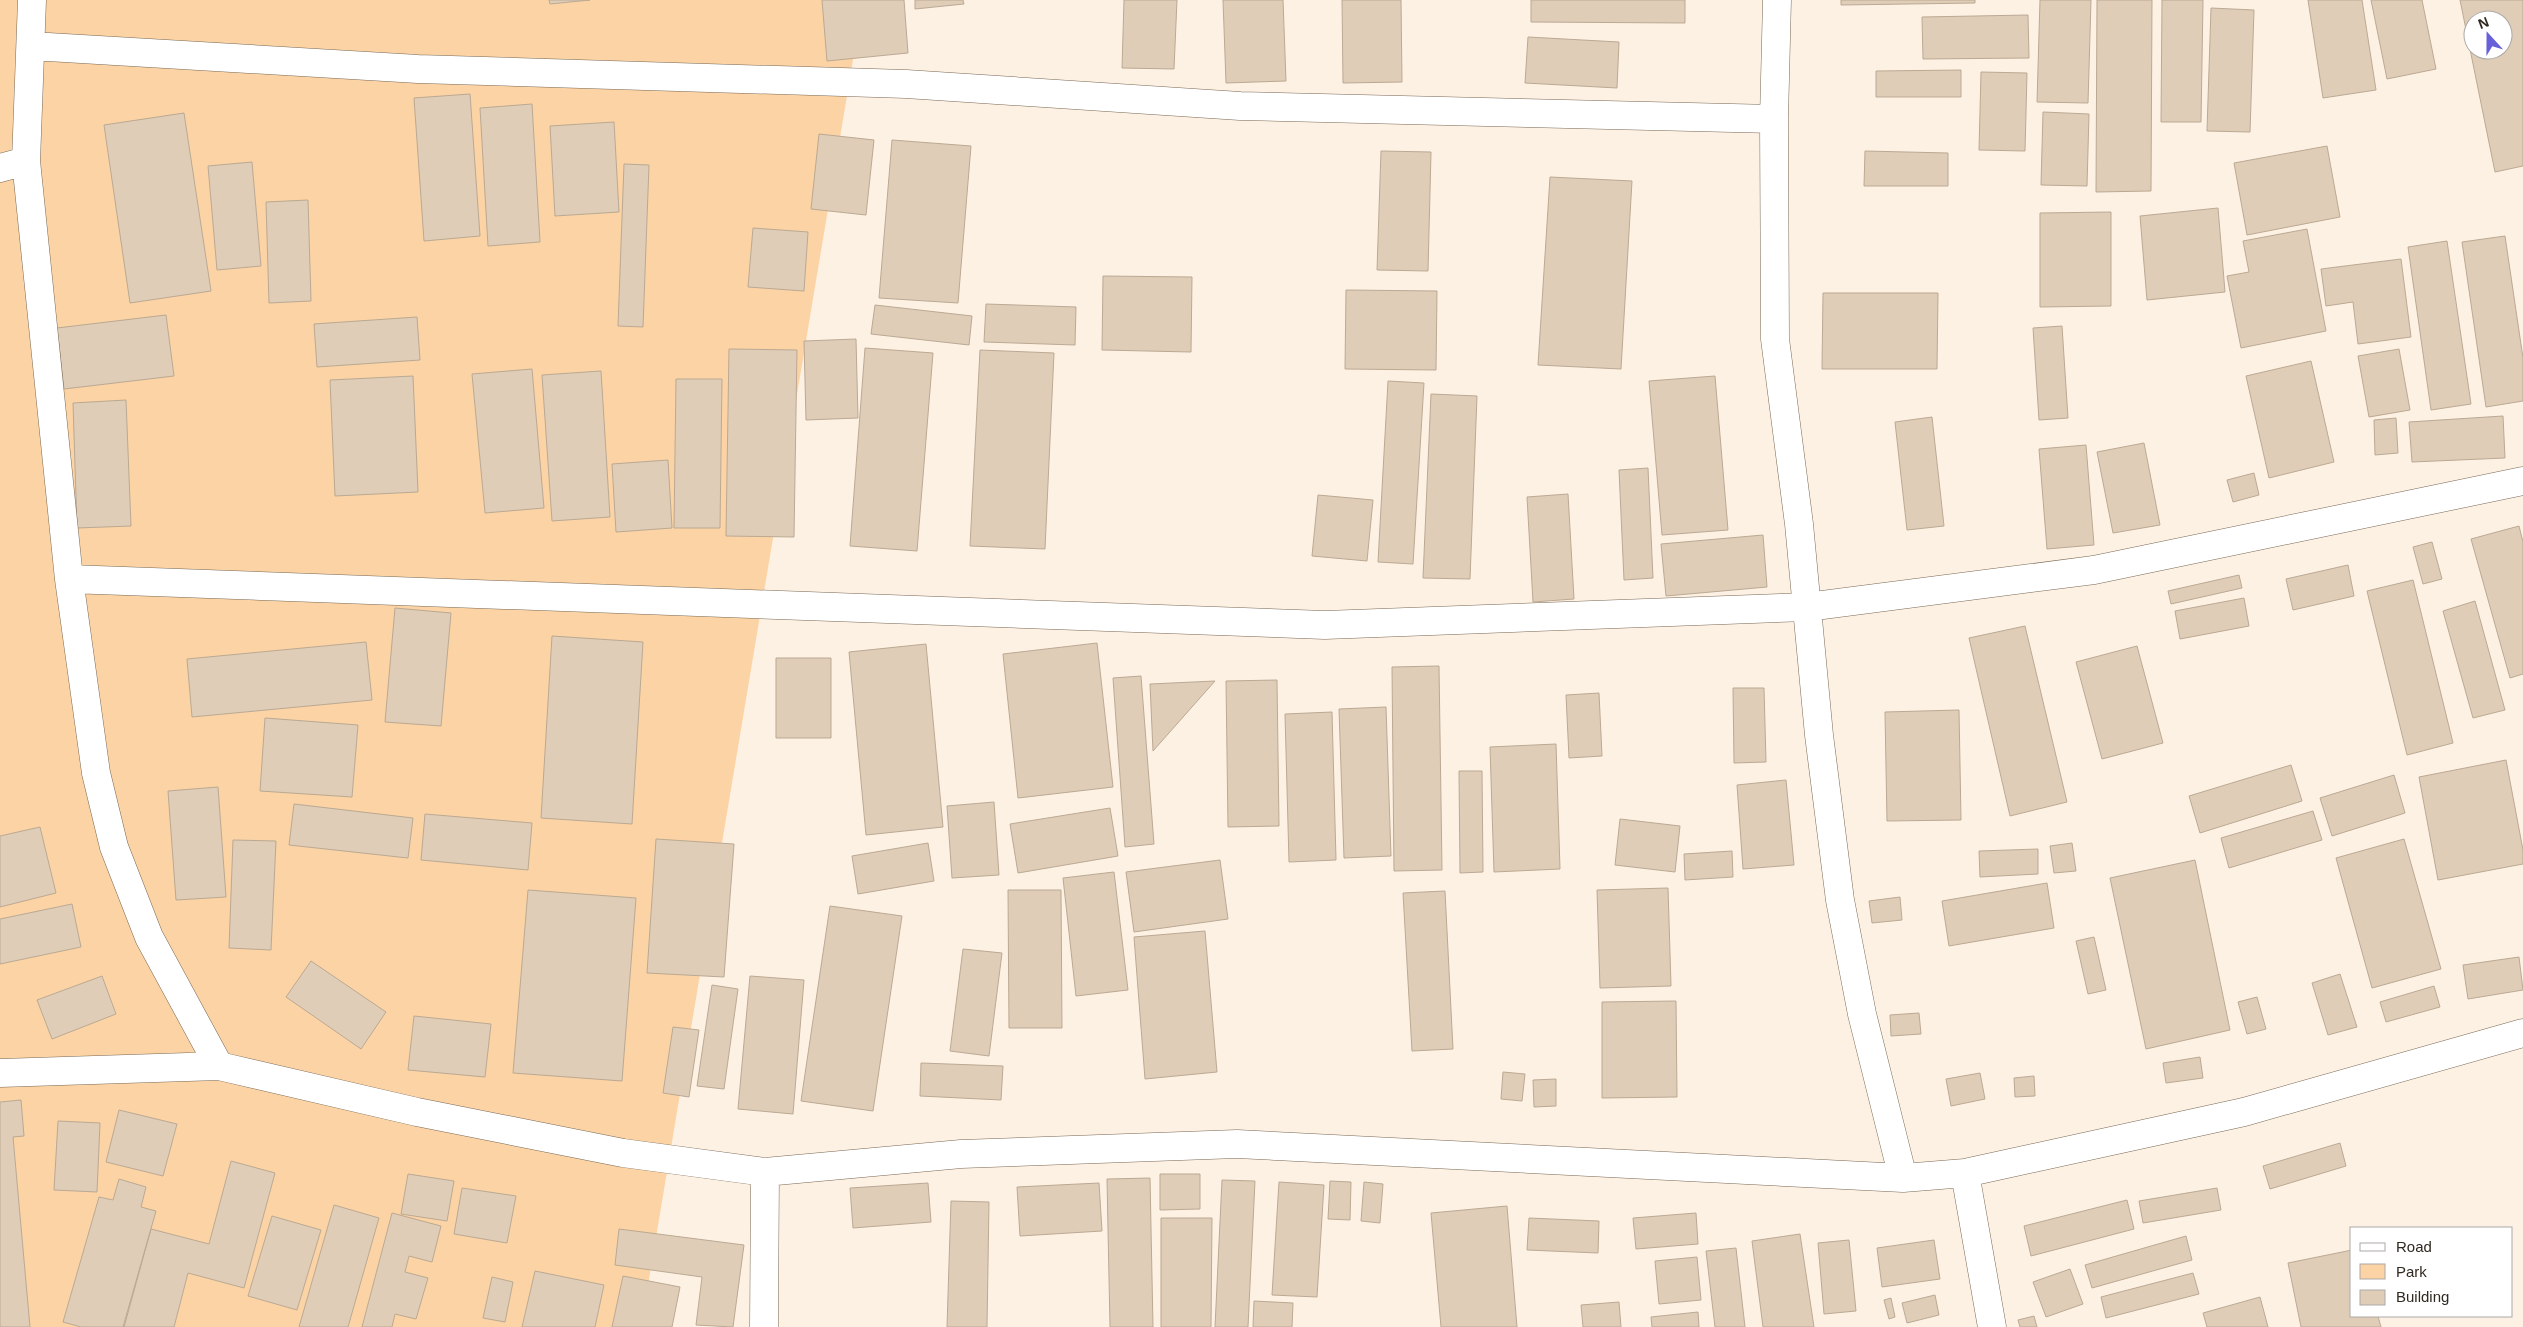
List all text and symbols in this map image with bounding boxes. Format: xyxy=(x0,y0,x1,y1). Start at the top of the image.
north arrow xyxy=(2463,10,2513,60)
text: N xyxy=(2476,14,2491,32)
legend xyxy=(2350,1227,2513,1317)
text: Road xyxy=(2396,1238,2432,1255)
text: Park xyxy=(2396,1263,2427,1280)
text: Building xyxy=(2396,1288,2449,1305)

